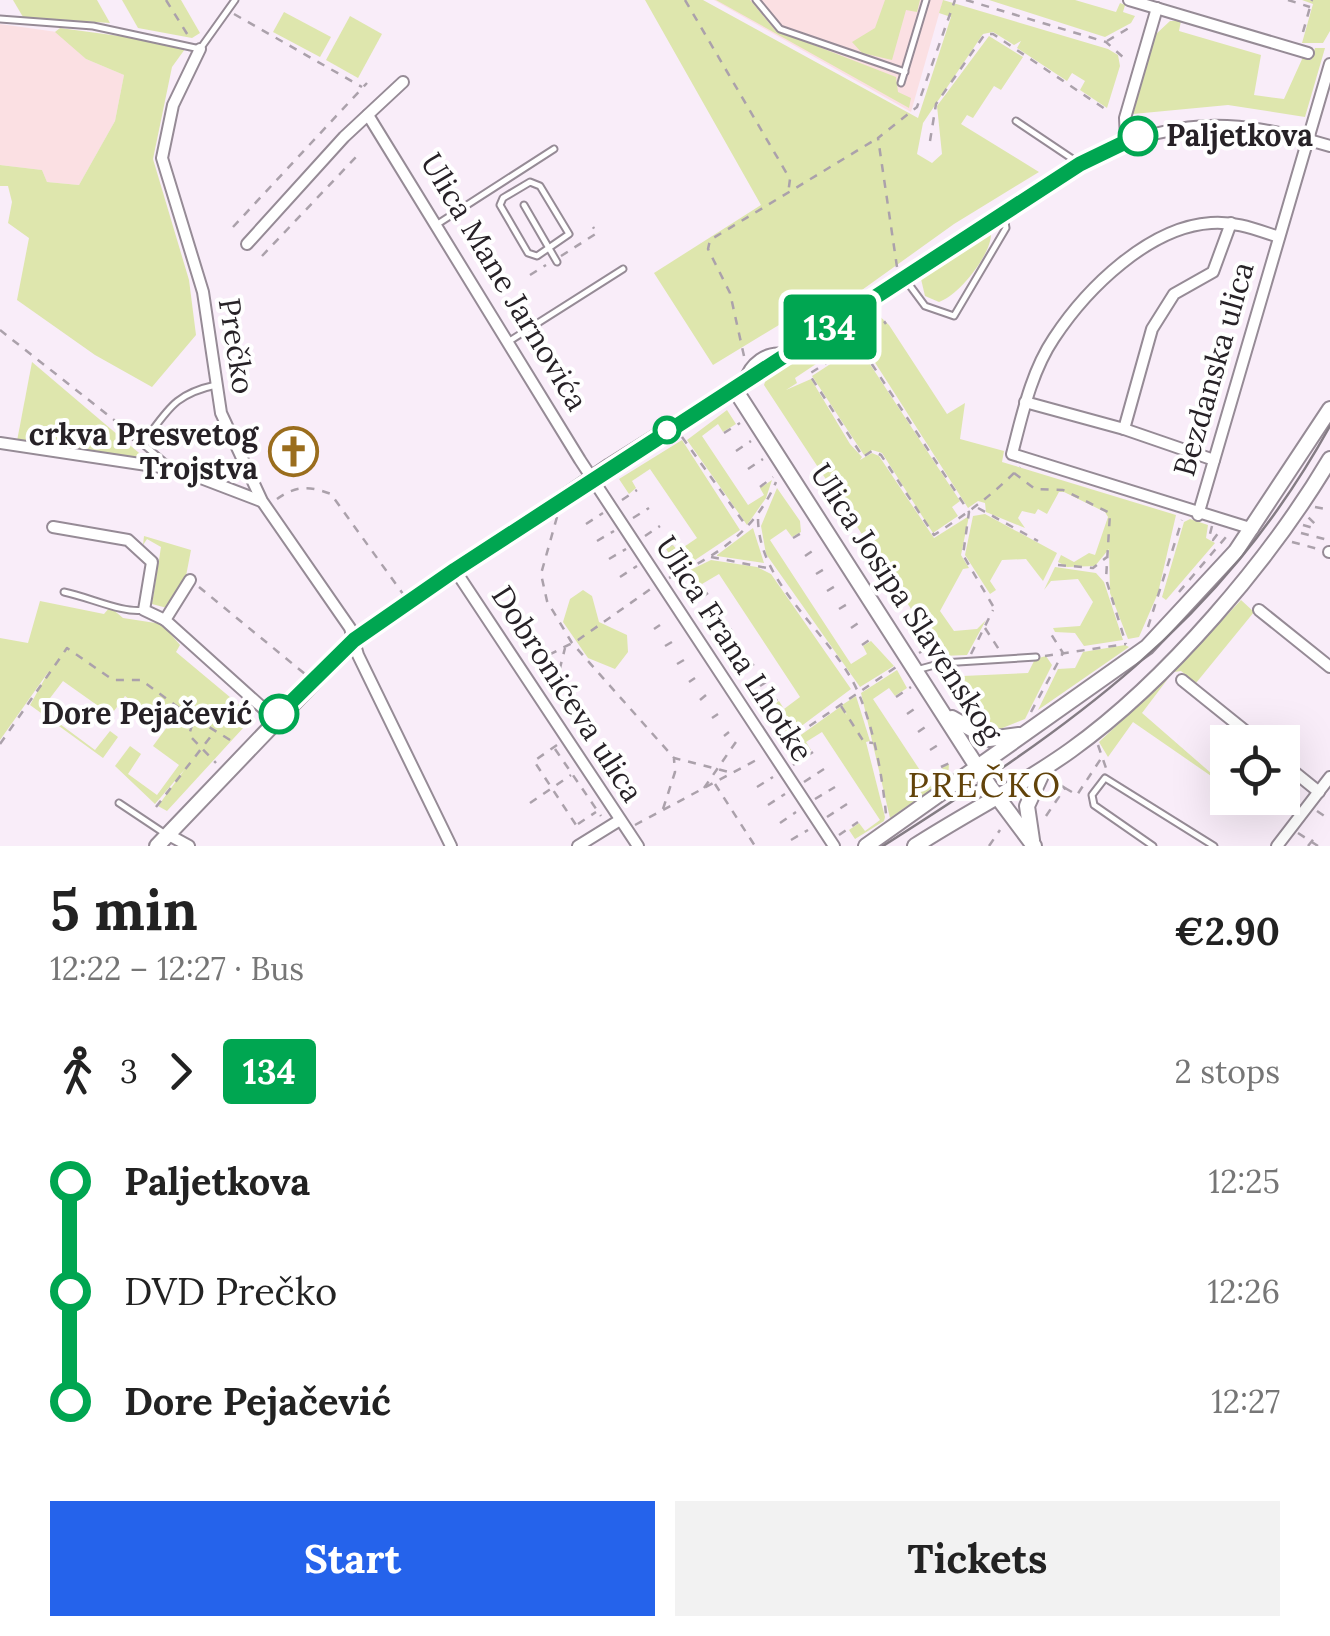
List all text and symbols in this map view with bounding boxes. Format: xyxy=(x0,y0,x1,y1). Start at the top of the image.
place label: Paljetkova xyxy=(1166,116,1313,155)
marker: Paljetkova xyxy=(1119,117,1157,155)
street label: Ulica Mane Jarnovića xyxy=(413,146,597,417)
street label: Bezdanska ulica xyxy=(1164,257,1262,480)
line badge: 134 xyxy=(772,294,888,360)
street label: Prečko xyxy=(211,295,263,396)
text: 134 xyxy=(804,305,856,350)
place label: crkva Presvetog Trojstva xyxy=(29,415,259,488)
unlabelled marker xyxy=(654,417,680,443)
church icon: crkva Presvetog Trojstva xyxy=(267,426,319,478)
street label: Ulica Josipa Slavenskog xyxy=(802,456,1012,751)
street label: Ulica Frana Lhotke xyxy=(648,529,822,768)
street label: Dobronićeva ulica xyxy=(484,578,652,809)
place label: Dore Pejačević xyxy=(41,694,252,733)
marker: Dore Pejačević xyxy=(260,695,298,733)
map controls xyxy=(1210,725,1300,815)
button: locate xyxy=(1210,725,1300,815)
district label: PREČKO xyxy=(907,762,1063,807)
text: 5 min xyxy=(50,875,198,945)
text: €2.90 xyxy=(1174,907,1280,955)
text: 12:22 – 12:27 · Bus xyxy=(50,948,304,989)
icon: walk xyxy=(50,1044,105,1099)
icon: forward xyxy=(153,1044,208,1099)
text: 134 xyxy=(243,1049,296,1094)
text: 3 xyxy=(120,1051,138,1092)
text: 2 stops xyxy=(1175,1051,1280,1092)
text: Paljetkova xyxy=(124,1157,310,1205)
text: 12:25 xyxy=(1209,1161,1280,1202)
text: DVD Prečko xyxy=(124,1267,337,1315)
text: 12:26 xyxy=(1207,1271,1280,1312)
text: Dore Pejačević xyxy=(124,1377,391,1425)
text: 12:27 xyxy=(1211,1381,1280,1422)
button: Start xyxy=(50,1501,655,1616)
button: Tickets xyxy=(675,1501,1280,1616)

